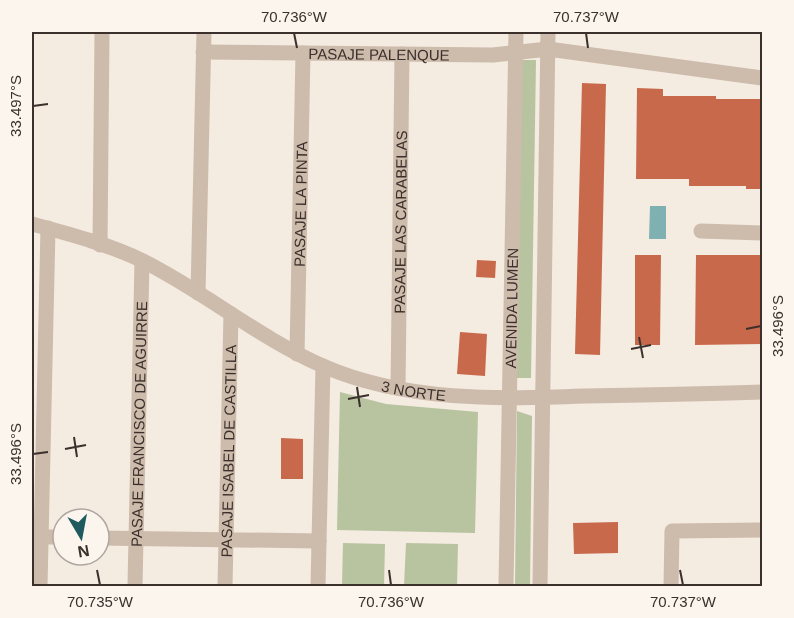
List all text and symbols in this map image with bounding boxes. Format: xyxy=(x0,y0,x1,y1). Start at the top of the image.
text: 70.736°W xyxy=(261,8,328,25)
text: 70.737°W xyxy=(553,8,620,25)
street label: PASAJE PALENQUE xyxy=(308,45,450,63)
text: 33.497°S xyxy=(7,75,24,137)
street label: PASAJE LAS CARABELAS xyxy=(390,130,410,314)
street label: PASAJE LA PINTA xyxy=(290,141,310,267)
street label: AVENIDA LUMEN xyxy=(501,248,521,369)
text: 33.496°S xyxy=(769,295,786,357)
street label: PASAJE FRANCISCO DE AGUIRRE xyxy=(127,301,150,547)
street label: PASAJE ISABEL DE CASTILLA xyxy=(217,344,239,558)
street label: 3 NORTE xyxy=(380,377,447,404)
text: 33.496°S xyxy=(7,423,24,485)
north arrow xyxy=(51,507,111,567)
text: N xyxy=(76,542,91,561)
text: 70.735°W xyxy=(67,593,134,610)
text: 70.736°W xyxy=(358,593,425,610)
text: 70.737°W xyxy=(650,593,717,610)

